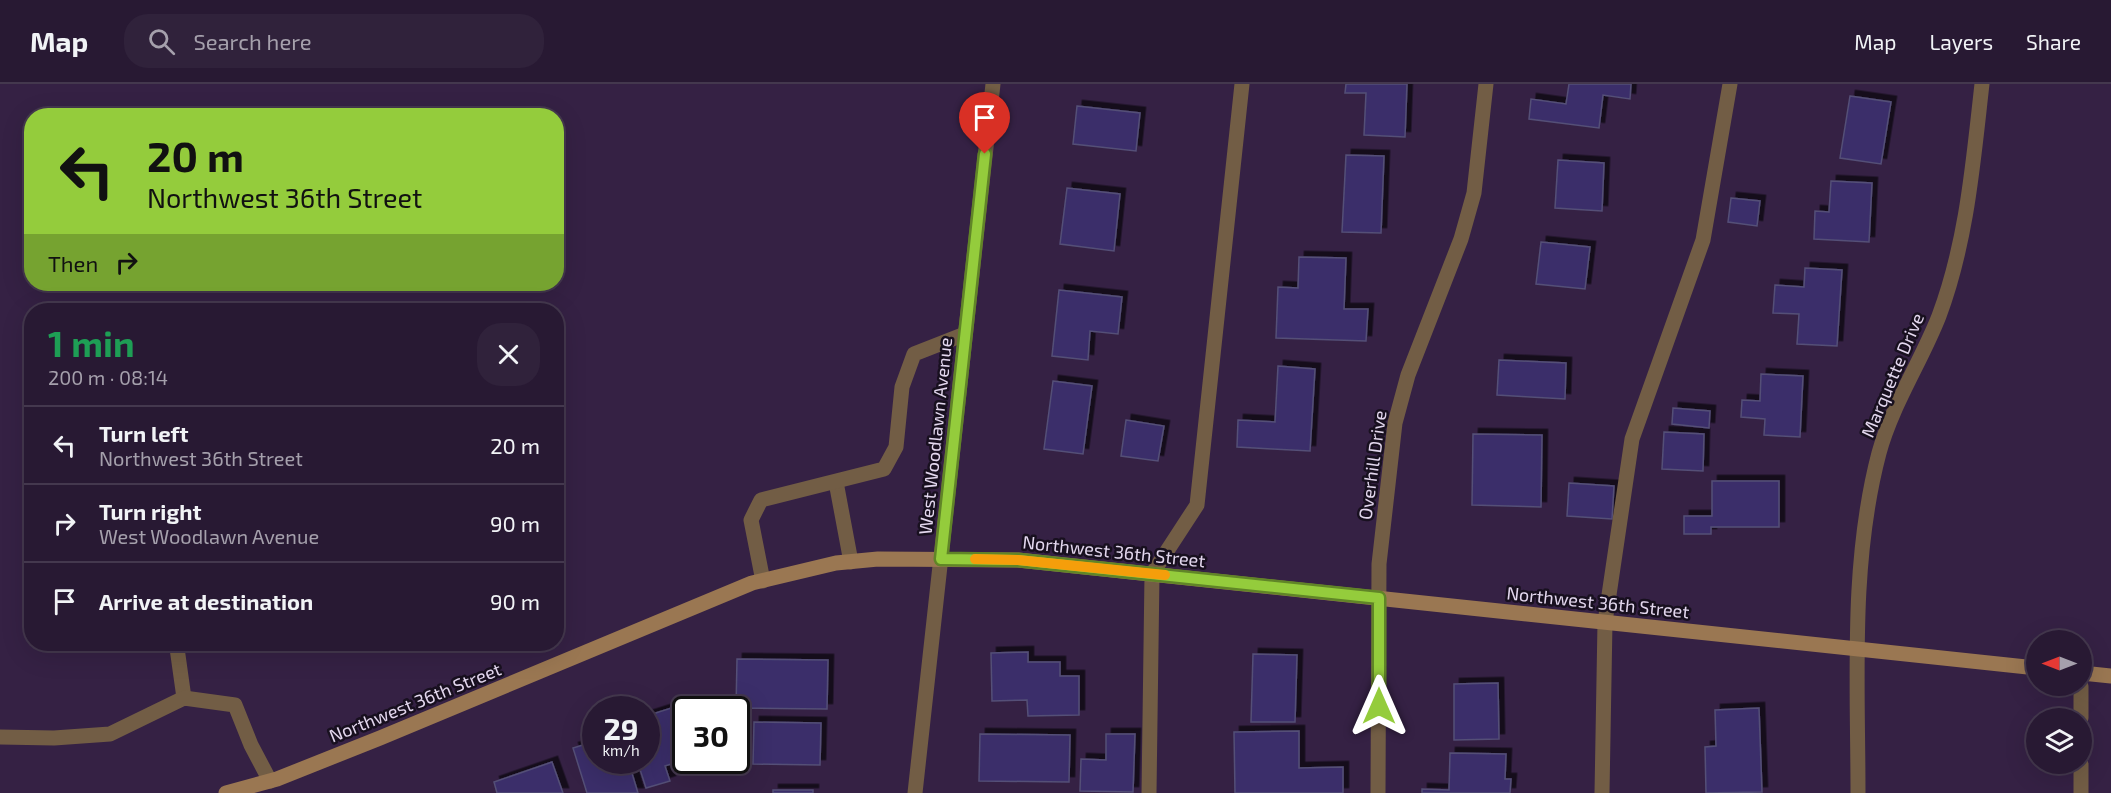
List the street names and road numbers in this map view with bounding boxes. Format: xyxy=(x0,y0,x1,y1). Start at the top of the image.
street label: Marquette Drive xyxy=(1856,309,1928,441)
street label: West Woodlawn Avenue xyxy=(914,336,956,536)
street label: Overhill Drive xyxy=(1353,409,1391,521)
street label: Northwest 36th Street xyxy=(1022,530,1207,572)
street label: Northwest 36th Street xyxy=(1506,581,1691,623)
street label: Northwest 36th Street xyxy=(326,657,504,747)

